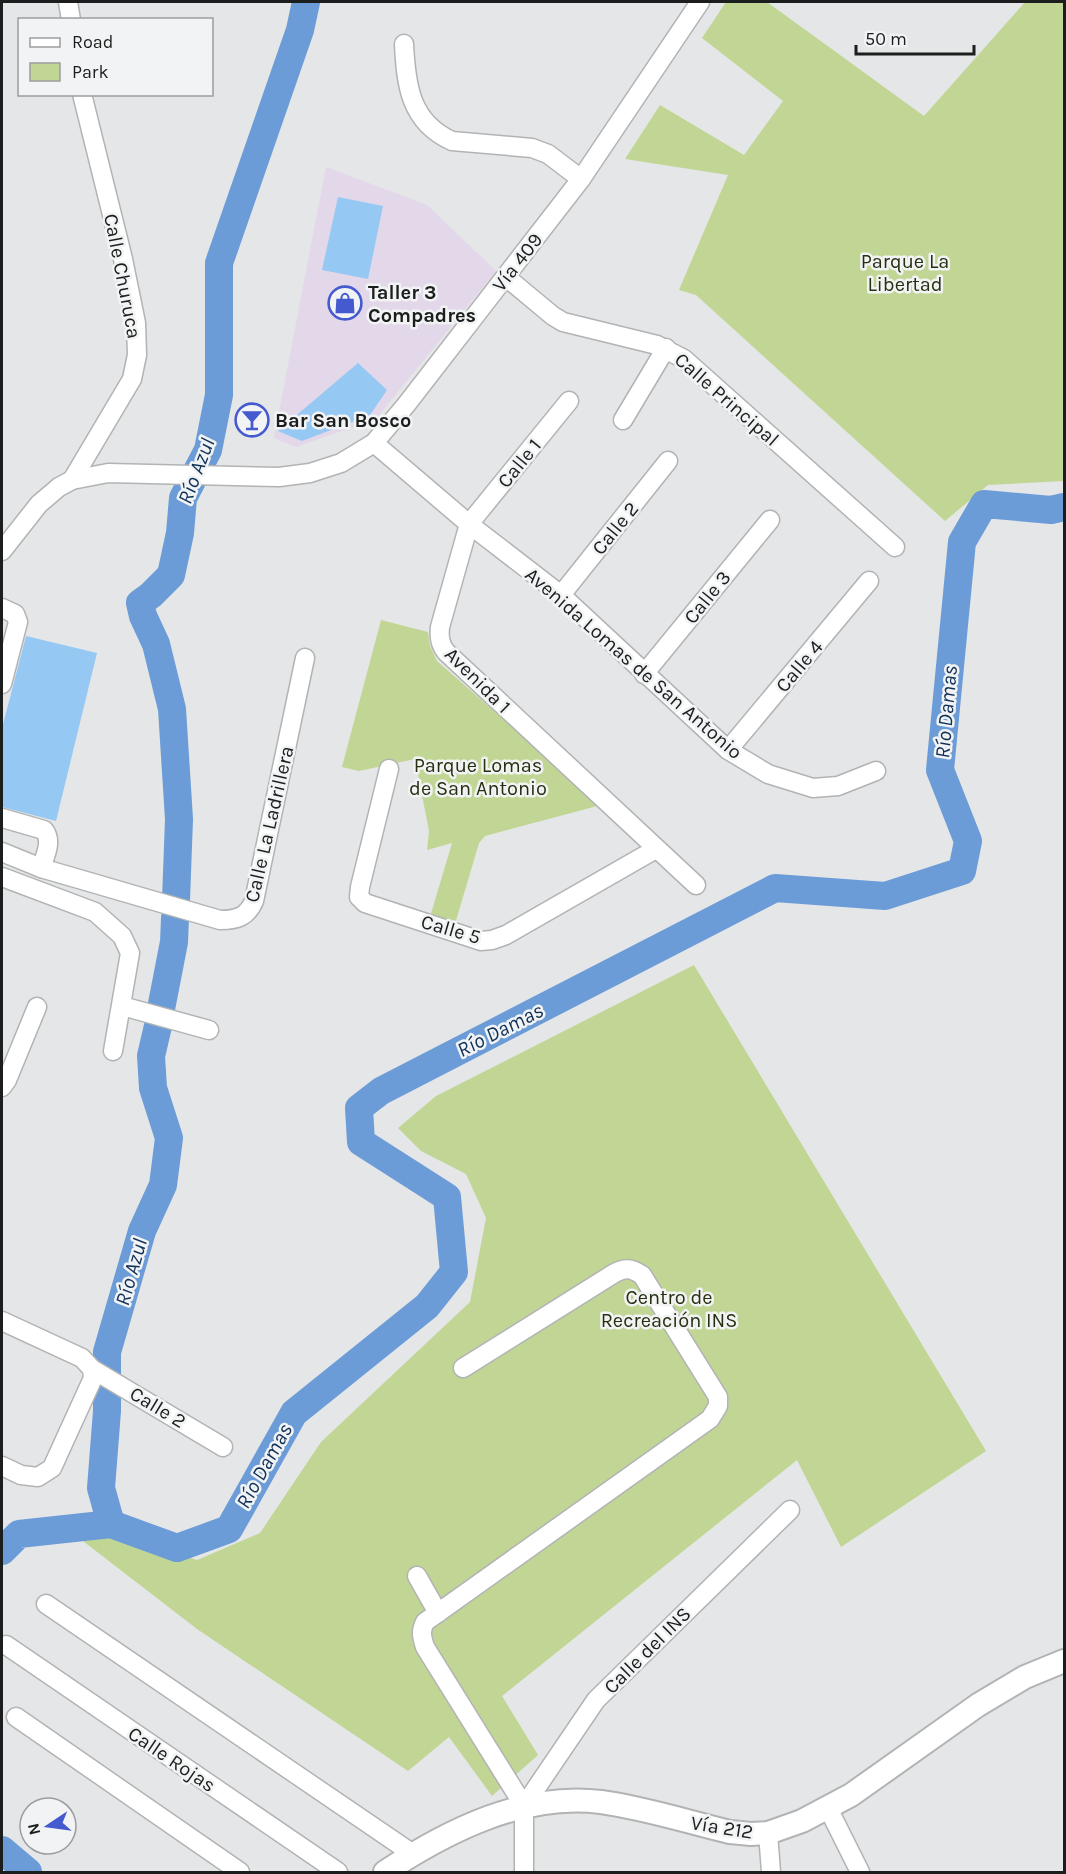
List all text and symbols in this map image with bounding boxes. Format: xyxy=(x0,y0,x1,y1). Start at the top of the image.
legend xyxy=(18,18,213,96)
scale bar xyxy=(856,18,974,56)
text: 50 m xyxy=(865,28,907,50)
text: Road xyxy=(72,31,113,53)
text: Park xyxy=(72,61,109,83)
street label: Calle Churuca xyxy=(99,212,146,340)
street label: Vía 409 xyxy=(488,229,547,296)
park label: Parque La Libertad xyxy=(861,250,949,296)
place label: Taller 3 Compadres xyxy=(368,281,476,327)
shop icon: Taller 3 Compadres xyxy=(327,285,363,321)
street label: Calle Principal xyxy=(670,348,783,451)
bar icon: Bar San Bosco xyxy=(234,402,270,438)
place label: Bar San Bosco xyxy=(275,409,411,432)
street label: Calle 1 xyxy=(493,434,546,492)
water label: Río Azul xyxy=(173,435,219,507)
street label: Calle 2 xyxy=(587,497,644,559)
street label: Avenida Lomas de San Antonio xyxy=(520,563,747,764)
street label: Calle 3 xyxy=(679,566,736,628)
street label: Calle 4 xyxy=(771,636,828,697)
street label: Avenida 1 xyxy=(440,643,515,718)
water label: Río Damas xyxy=(930,664,962,760)
street label: Calle La Ladrillera xyxy=(240,744,299,905)
park label: Parque Lomas de San Antonio xyxy=(409,754,547,800)
street label: Calle 5 xyxy=(418,910,483,949)
water label: Río Damas xyxy=(453,998,547,1062)
water label: Río Azul xyxy=(110,1236,152,1308)
park label: Centro de Recreación INS xyxy=(601,1286,737,1332)
street label: Calle 2 xyxy=(126,1382,190,1433)
water label: Río Damas xyxy=(231,1419,297,1513)
street label: Calle del INS xyxy=(599,1602,696,1699)
street label: Calle Rojas xyxy=(124,1722,220,1797)
north arrow xyxy=(18,1796,78,1856)
street label: Vía 212 xyxy=(689,1811,755,1844)
text: N xyxy=(23,1822,44,1837)

